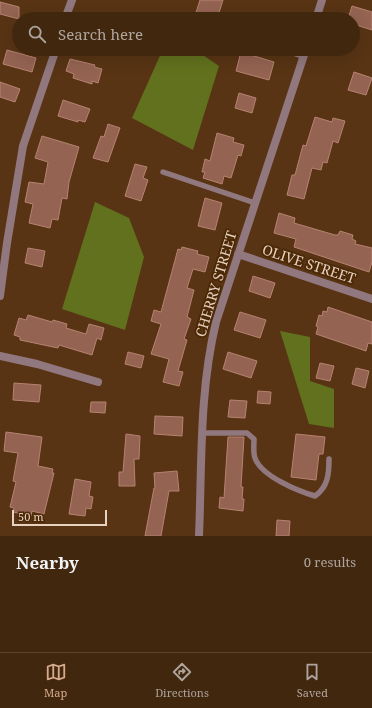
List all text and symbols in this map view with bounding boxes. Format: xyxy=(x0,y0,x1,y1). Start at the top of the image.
search box xyxy=(12,12,360,56)
icon: search xyxy=(26,23,48,45)
text: Search here xyxy=(58,24,143,44)
street label: CHERRY STREET xyxy=(190,228,241,339)
street label: OLIVE STREET xyxy=(260,239,359,288)
scale bar xyxy=(12,508,107,527)
text: 50 m xyxy=(18,509,44,524)
text: Nearby xyxy=(16,551,79,574)
text: 0 results xyxy=(304,553,356,571)
tab: Map xyxy=(44,661,67,700)
tab: Directions xyxy=(155,661,209,700)
tab: Saved xyxy=(297,661,328,700)

